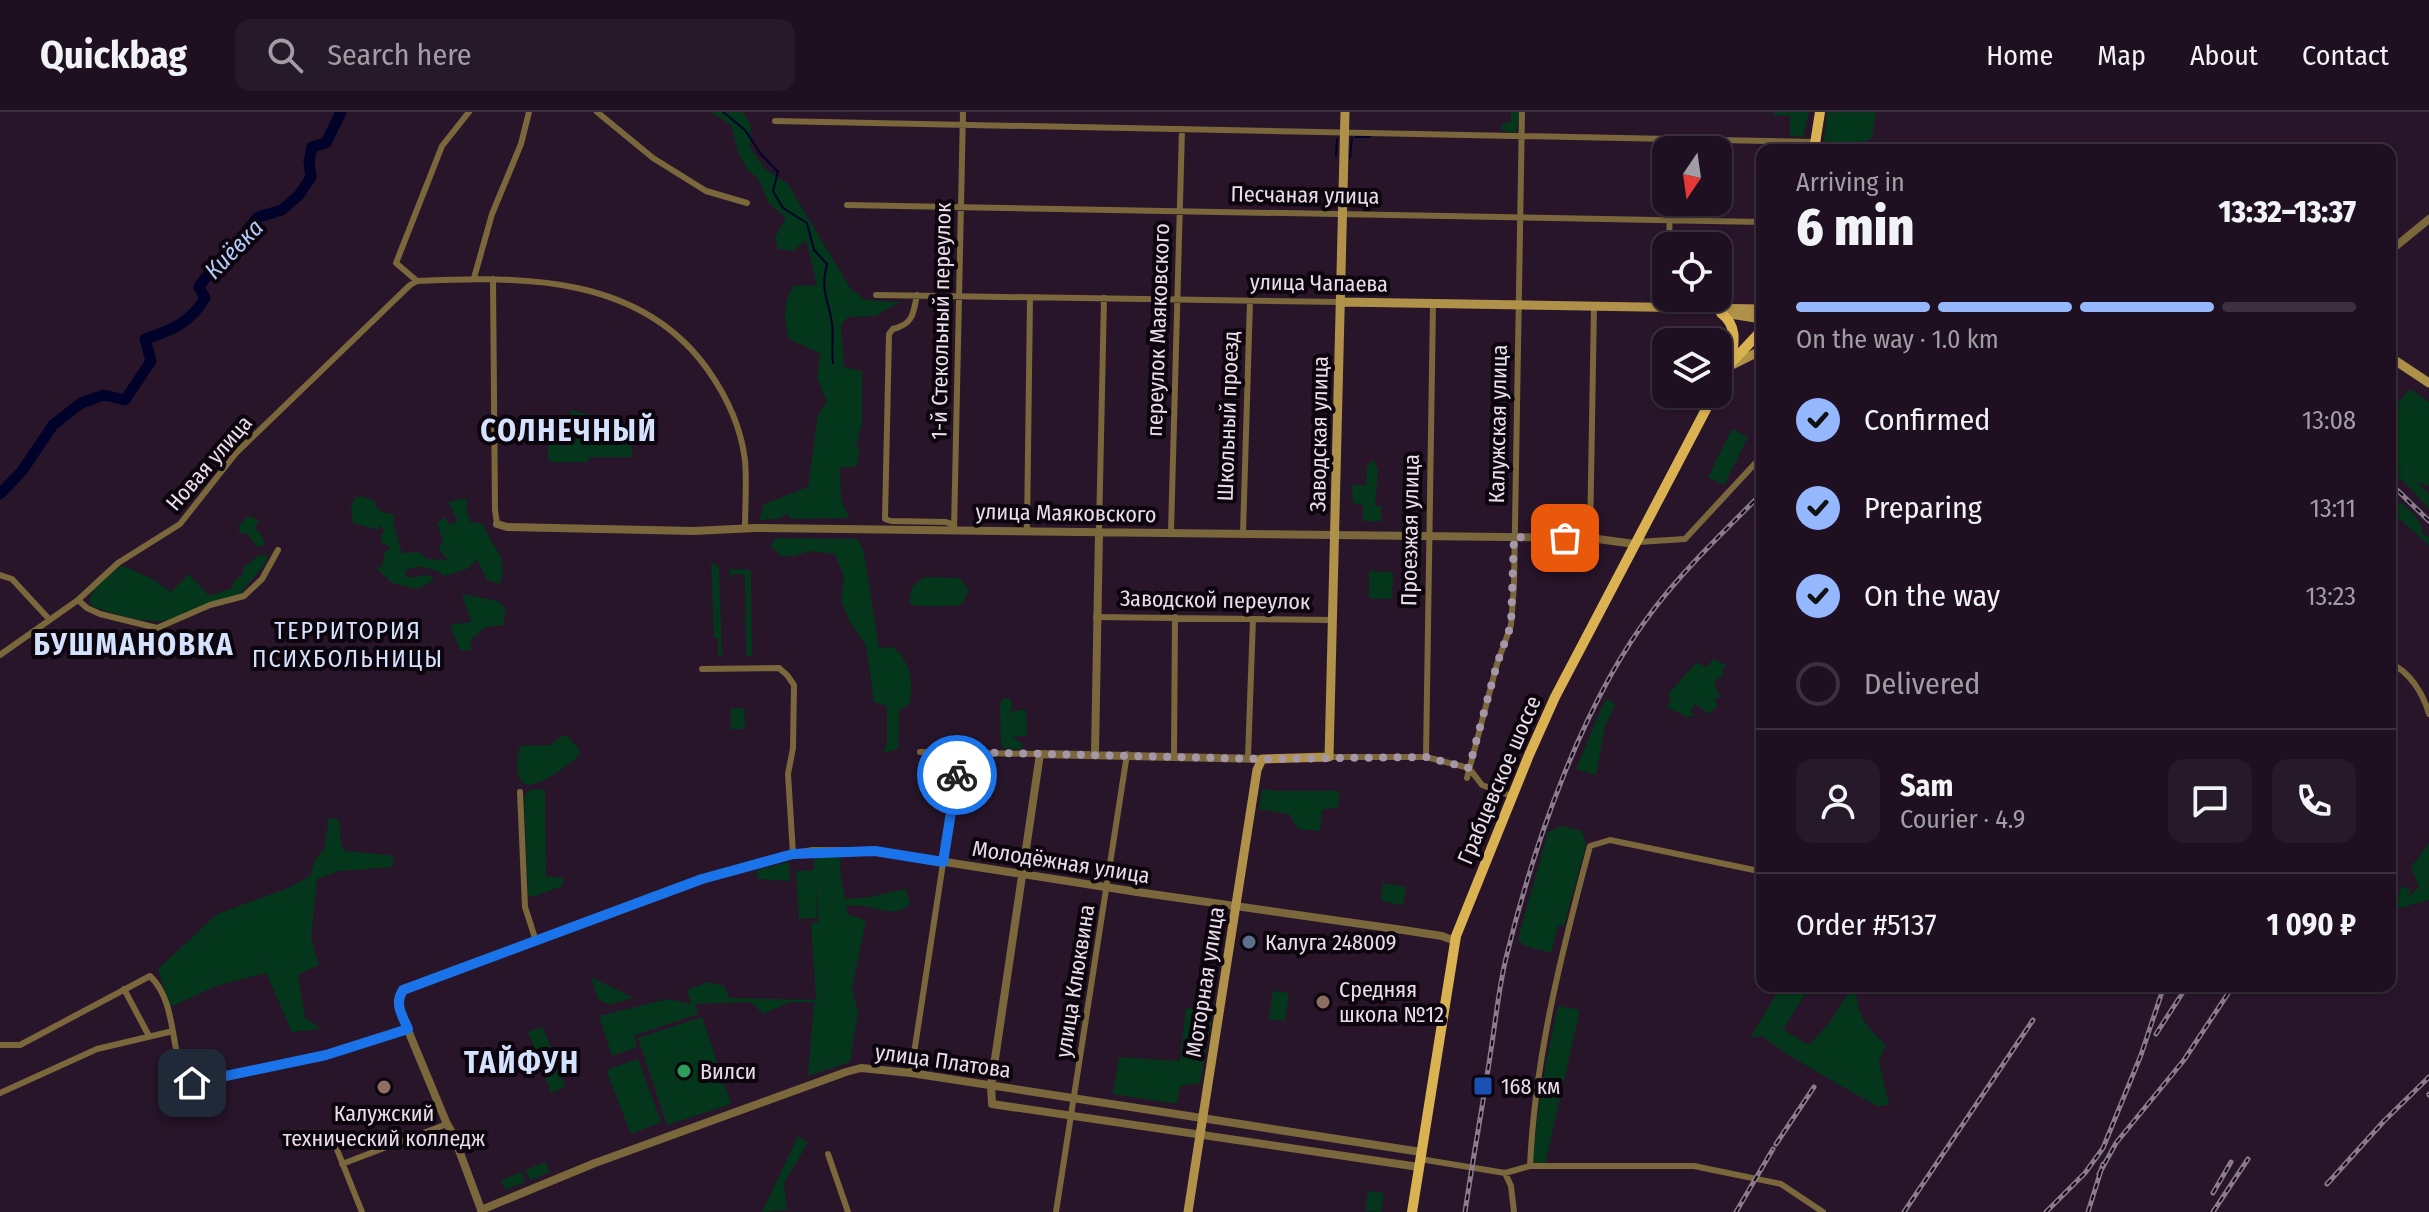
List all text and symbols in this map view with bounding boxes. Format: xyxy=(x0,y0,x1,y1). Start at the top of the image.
search box xyxy=(235,19,795,91)
text: Quickbag xyxy=(40,32,187,78)
icon: search xyxy=(263,33,307,77)
text: Search here xyxy=(327,37,472,73)
text: Home xyxy=(1986,39,2053,72)
text: Map xyxy=(2097,39,2146,72)
text: About xyxy=(2190,39,2258,72)
text: Contact xyxy=(2302,39,2389,72)
north arrow xyxy=(1652,136,1732,216)
map controls xyxy=(1652,136,1732,408)
text: Arriving in xyxy=(1796,167,1905,198)
street label: Песчаная улица xyxy=(1230,180,1380,210)
text: 13:32–13:37 xyxy=(2219,194,2356,230)
text: 6 min xyxy=(1796,196,1914,259)
street label: 1-й Стекольный переулок xyxy=(925,202,957,440)
water label: Киёвка xyxy=(199,213,269,285)
street label: переулок Маяковского xyxy=(1141,223,1175,437)
button: locate xyxy=(1652,232,1732,312)
street label: улица Чапаева xyxy=(1250,268,1388,298)
text: On the way · 1.0 km xyxy=(1796,324,1999,355)
button: layers xyxy=(1652,328,1732,408)
street label: Школьный проезд xyxy=(1212,330,1244,502)
street label: Калужская улица xyxy=(1483,344,1513,504)
street label: Заводская улица xyxy=(1304,356,1334,512)
icon: check xyxy=(1796,398,1840,442)
text: Confirmed xyxy=(1864,402,1990,438)
text: 13:08 xyxy=(2302,405,2356,436)
street label: Новая улица xyxy=(160,410,258,516)
district label: СОЛНЕЧНЫЙ xyxy=(480,412,658,449)
street label: Проезжая улица xyxy=(1395,454,1425,606)
icon: check xyxy=(1796,486,1840,530)
text: Preparing xyxy=(1864,490,1982,526)
text: 13:11 xyxy=(2310,493,2356,524)
street label: улица Маяковского xyxy=(975,498,1157,528)
pin xyxy=(1531,504,1599,572)
icon: bag xyxy=(1543,516,1587,560)
icon: check xyxy=(1796,574,1840,618)
text: On the way xyxy=(1864,578,2000,614)
text: 13:23 xyxy=(2305,581,2356,612)
street label: Заводской переулок xyxy=(1120,585,1311,615)
district label: ТЕРРИТОРИЯ ПСИХБОЛЬНИЦЫ xyxy=(252,617,444,673)
district label: БУШМАНОВКА xyxy=(34,627,234,663)
text: Delivered xyxy=(1864,666,1980,702)
street label: Грабцевское шоссе xyxy=(1451,692,1547,868)
courier xyxy=(917,735,997,815)
icon: bike xyxy=(935,753,979,797)
button: person xyxy=(1796,759,1880,843)
button: chat xyxy=(2168,759,2252,843)
button: phone xyxy=(2272,759,2356,843)
text: Sam xyxy=(1900,768,1953,804)
text: Courier · 4.9 xyxy=(1900,804,2025,835)
street label: Молодёжная улица xyxy=(970,835,1152,889)
street label: улица Клюквина xyxy=(1050,903,1100,1059)
street label: Моторная улица xyxy=(1180,905,1230,1059)
text: Order #5137 xyxy=(1796,907,1937,943)
text: 1 090 ₽ xyxy=(2267,907,2356,943)
place label: Калуга 248009 xyxy=(1265,929,1397,956)
marker: Калуга 248009 xyxy=(1240,933,1258,951)
place label: Средняя школа №12 xyxy=(1339,976,1444,1028)
marker: Средняя школа №12 xyxy=(1314,993,1332,1011)
street label: улица Платова xyxy=(873,1038,1013,1084)
district label: ТАЙФУН xyxy=(464,1044,580,1081)
pin xyxy=(158,1049,226,1117)
place label: Вилси xyxy=(700,1058,756,1085)
icon: home xyxy=(170,1061,214,1105)
marker: Вилси xyxy=(675,1062,693,1080)
place label: 168 км xyxy=(1501,1073,1560,1100)
marker: 168 км xyxy=(1472,1075,1494,1097)
marker: Калужский технический колледж xyxy=(375,1078,393,1096)
place label: Калужский технический колледж xyxy=(283,1100,485,1152)

